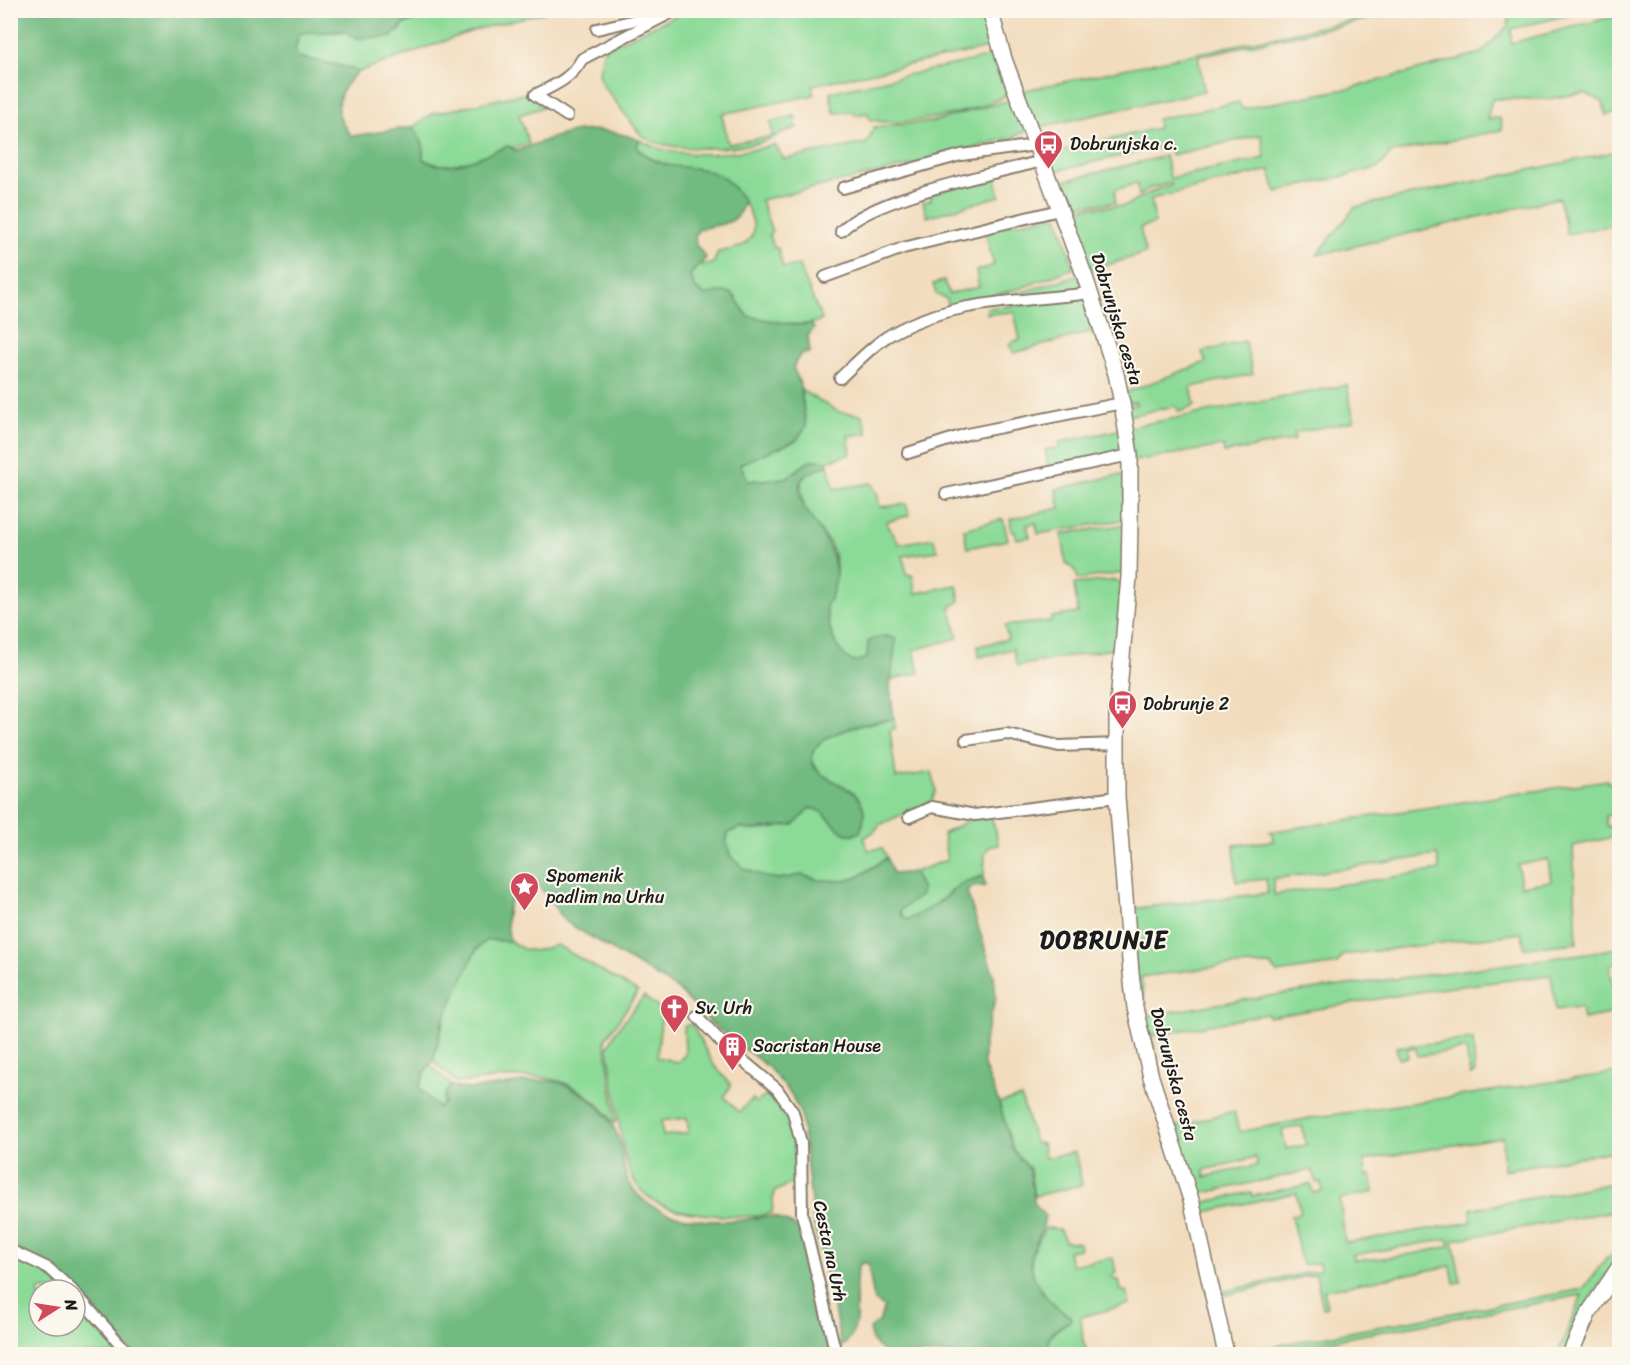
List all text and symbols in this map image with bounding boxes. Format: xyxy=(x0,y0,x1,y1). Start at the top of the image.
bus stop icon: Dobrunjska c. xyxy=(1033,128,1065,170)
place label: Dobrunjska c. xyxy=(1070,128,1178,160)
street label: Dobrunjska cesta xyxy=(1082,249,1153,390)
bus stop icon: Dobrunje 2 xyxy=(1106,688,1138,730)
place label: Dobrunje 2 xyxy=(1143,688,1229,720)
place label: Spomenik padlim na Urhu xyxy=(545,860,665,913)
place icon: Spomenik padlim na Urhu xyxy=(509,870,541,912)
district label: DOBRUNJE xyxy=(1040,919,1169,961)
church icon: Sv. Urh xyxy=(658,992,690,1034)
place label: Sv. Urh xyxy=(695,992,752,1024)
street label: Dobrunjska cesta xyxy=(1141,1004,1207,1145)
building icon: Sacristan House xyxy=(716,1030,748,1072)
place label: Sacristan House xyxy=(753,1030,881,1062)
street label: Cesta na Urh xyxy=(804,1198,856,1304)
north arrow xyxy=(27,1278,87,1338)
text: N xyxy=(56,1296,87,1314)

